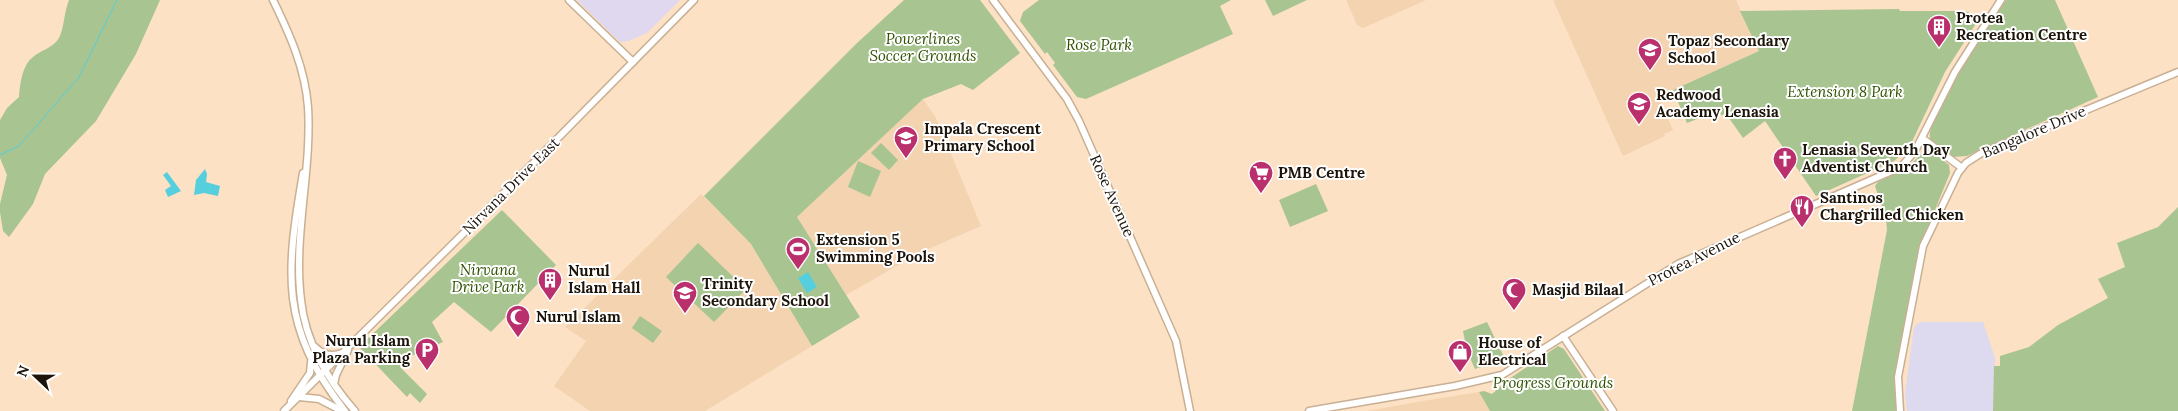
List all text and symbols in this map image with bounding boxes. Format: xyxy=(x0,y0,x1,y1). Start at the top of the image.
place label: Protea Recreation Centre xyxy=(1956,8,2087,44)
building icon: Protea Recreation Centre xyxy=(1926,14,1952,48)
park label: Powerlines Soccer Grounds xyxy=(869,29,977,65)
place label: Topaz Secondary School xyxy=(1668,31,1790,67)
park label: Rose Park xyxy=(1066,35,1132,54)
school or university icon: Topaz Secondary School xyxy=(1637,37,1663,71)
park label: Extension 8 Park xyxy=(1787,82,1903,101)
place label: Redwood Academy Lenasia xyxy=(1656,85,1779,121)
school or university icon: Redwood Academy Lenasia xyxy=(1626,91,1652,125)
street label: Bangalore Drive xyxy=(1979,101,2089,162)
place label: Impala Crescent Primary School xyxy=(924,119,1042,155)
school or university icon: Impala Crescent Primary School xyxy=(893,125,919,159)
street label: Nirvana Drive East xyxy=(458,133,563,238)
place label: Lenasia Seventh Day Adventist Church xyxy=(1802,140,1950,176)
church icon: Lenasia Seventh Day Adventist Church xyxy=(1772,146,1798,180)
street label: Rose Avenue xyxy=(1086,152,1139,240)
supermarket icon: PMB Centre xyxy=(1248,160,1274,194)
place label: PMB Centre xyxy=(1278,163,1365,182)
place label: Santinos Chargrilled Chicken xyxy=(1820,188,1964,224)
restaurant icon: Santinos Chargrilled Chicken xyxy=(1789,194,1815,228)
street label: Protea Avenue xyxy=(1645,227,1743,290)
place label: Extension 5 Swimming Pools xyxy=(816,230,934,266)
sports icon: Extension 5 Swimming Pools xyxy=(785,236,811,270)
park label: Nirvana Drive Park xyxy=(451,260,525,296)
place label: Nurul Islam Hall xyxy=(568,261,641,297)
building icon: Nurul Islam Hall xyxy=(537,267,563,301)
place label: Trinity Secondary School xyxy=(702,274,829,310)
mosque icon: Masjid Bilaal xyxy=(1501,277,1527,311)
school or university icon: Trinity Secondary School xyxy=(672,280,698,314)
place label: Masjid Bilaal xyxy=(1532,280,1624,299)
mosque icon: Nurul Islam xyxy=(505,304,531,338)
place label: Nurul Islam xyxy=(536,307,621,326)
place label: Nurul Islam Plaza Parking xyxy=(312,331,411,367)
place label: House of Electrical xyxy=(1478,333,1547,369)
parking icon: Nurul Islam Plaza Parking xyxy=(414,337,440,371)
shop icon: House of Electrical xyxy=(1447,339,1473,373)
north arrow xyxy=(10,351,60,401)
text: N xyxy=(13,363,33,380)
park label: Progress Grounds xyxy=(1493,373,1613,392)

